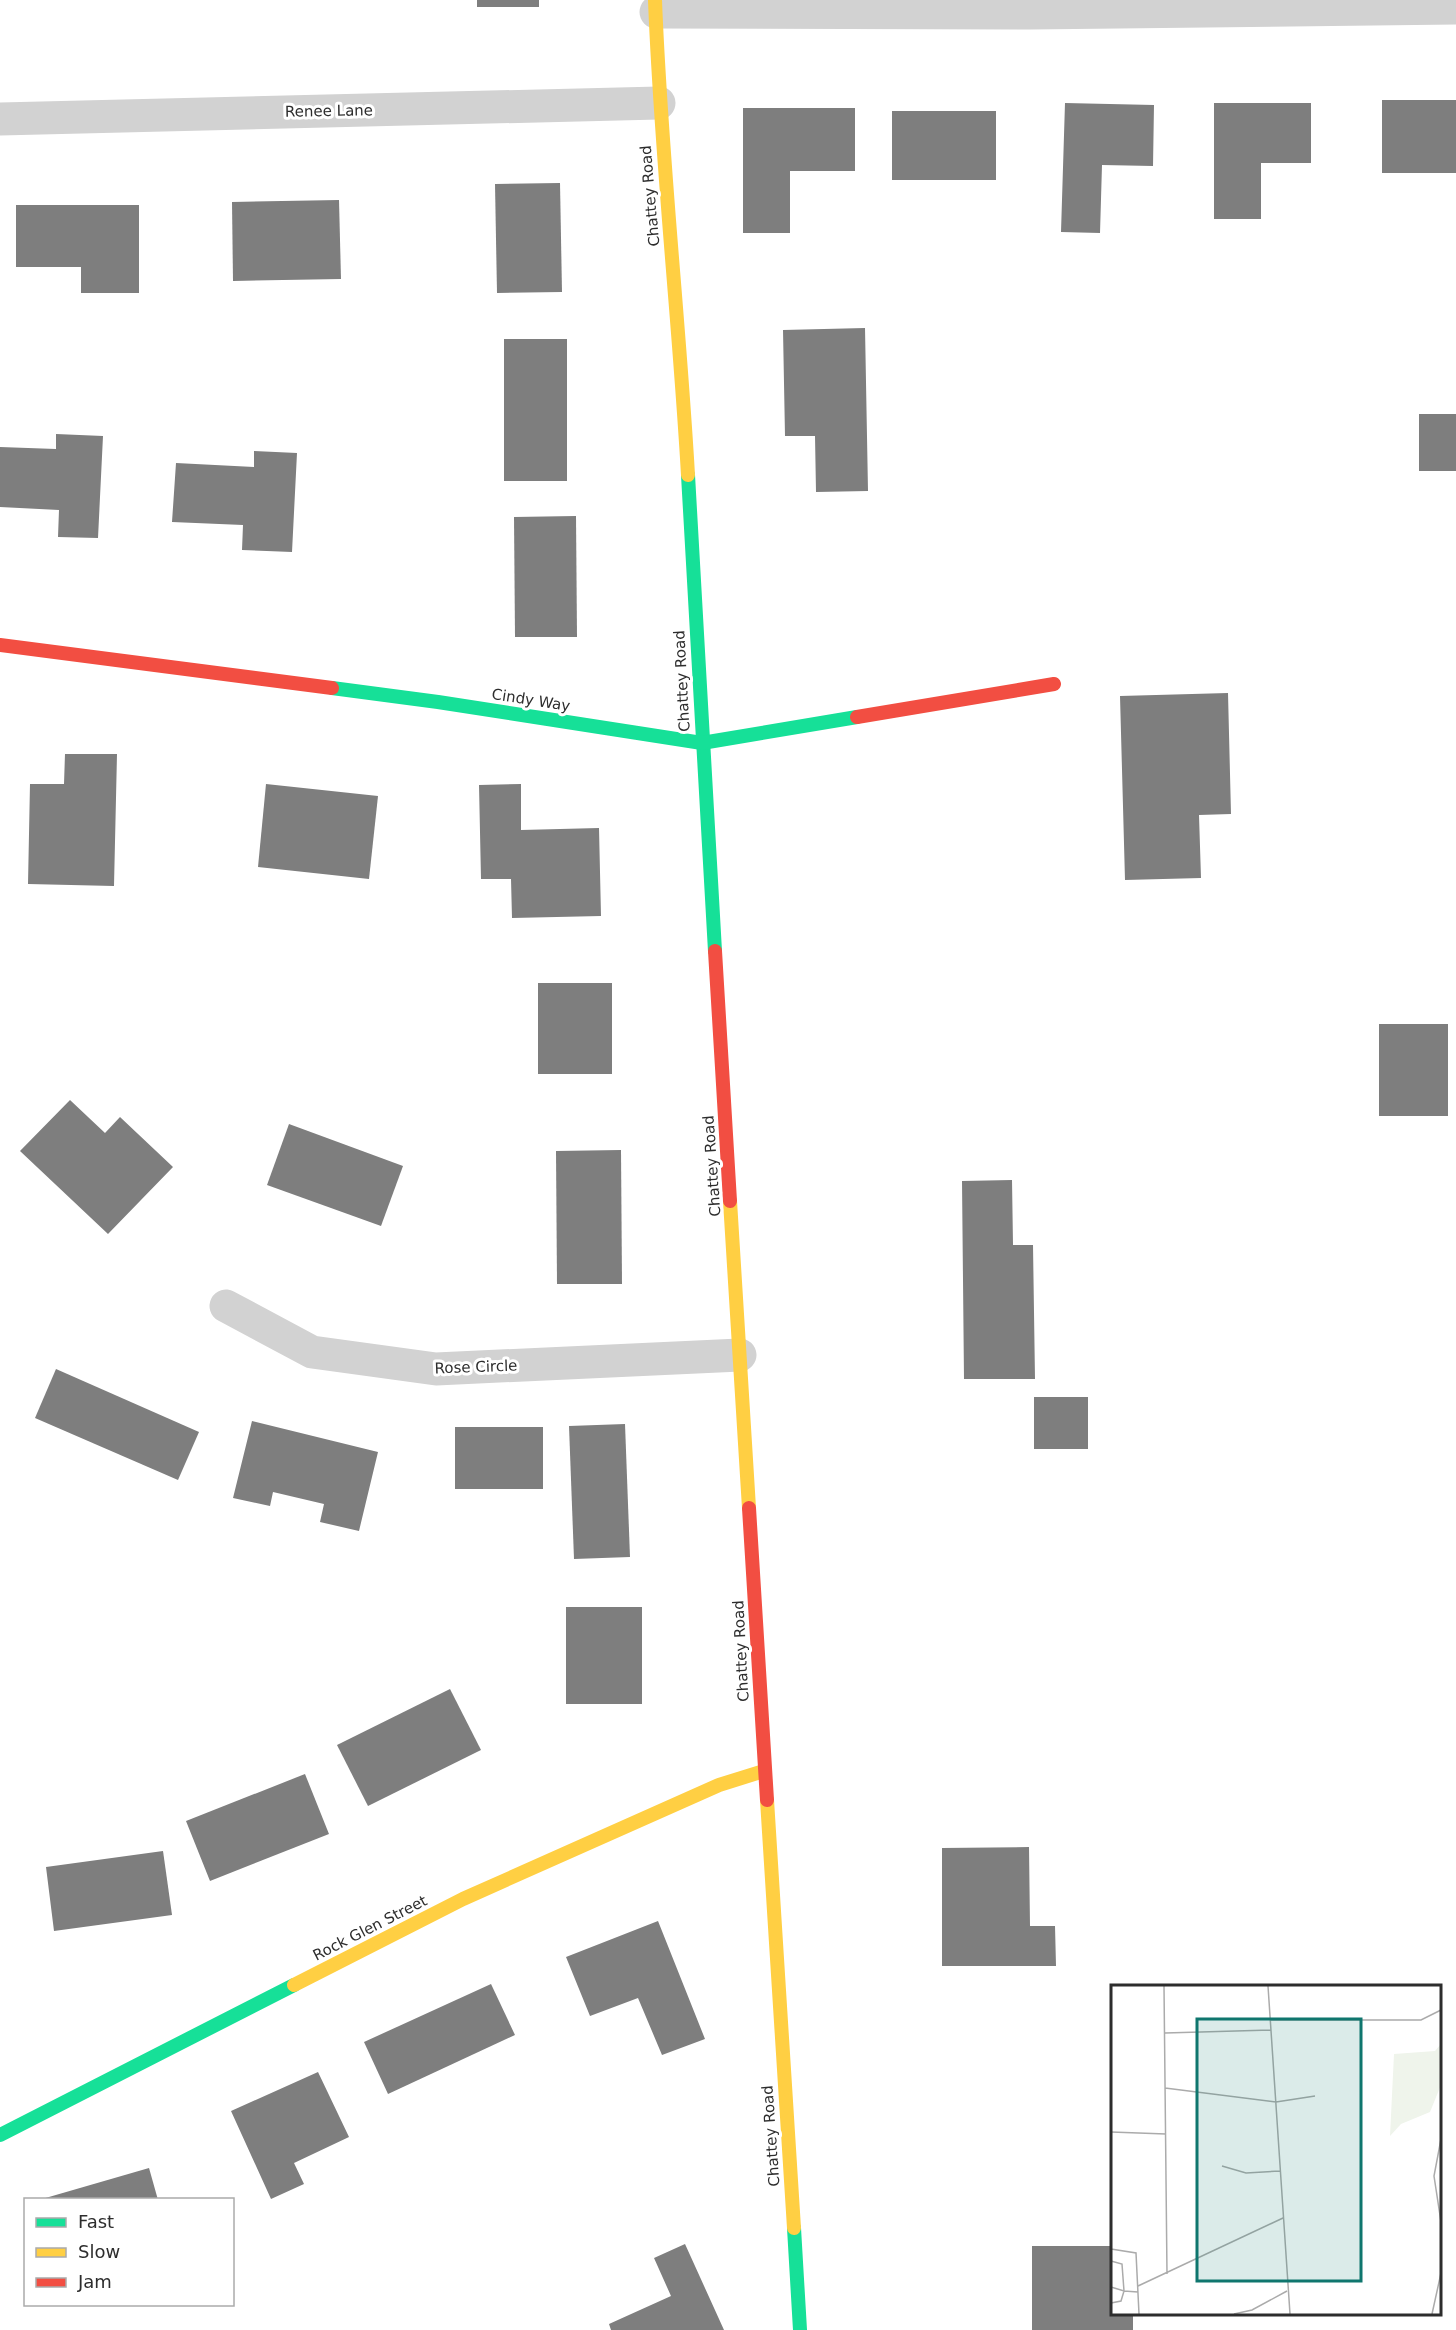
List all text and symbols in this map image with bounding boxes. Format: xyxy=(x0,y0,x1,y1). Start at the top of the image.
street label: Renee Lane xyxy=(285,101,373,121)
street label: Chattey Road xyxy=(637,145,663,247)
street label: Chattey Road xyxy=(670,630,694,732)
street label: Cindy Way xyxy=(490,685,572,715)
street label: Chattey Road xyxy=(699,1115,725,1217)
street label: Rose Circle xyxy=(434,1357,518,1377)
street label: Chattey Road xyxy=(729,1600,753,1702)
street label: Rock Glen Street xyxy=(310,1891,430,1965)
inset map xyxy=(1111,1985,1441,2315)
street label: Chattey Road xyxy=(758,2085,784,2187)
legend xyxy=(24,2198,234,2306)
text: Fast xyxy=(78,2211,114,2232)
text: Slow xyxy=(78,2241,120,2262)
text: Jam xyxy=(77,2271,112,2292)

